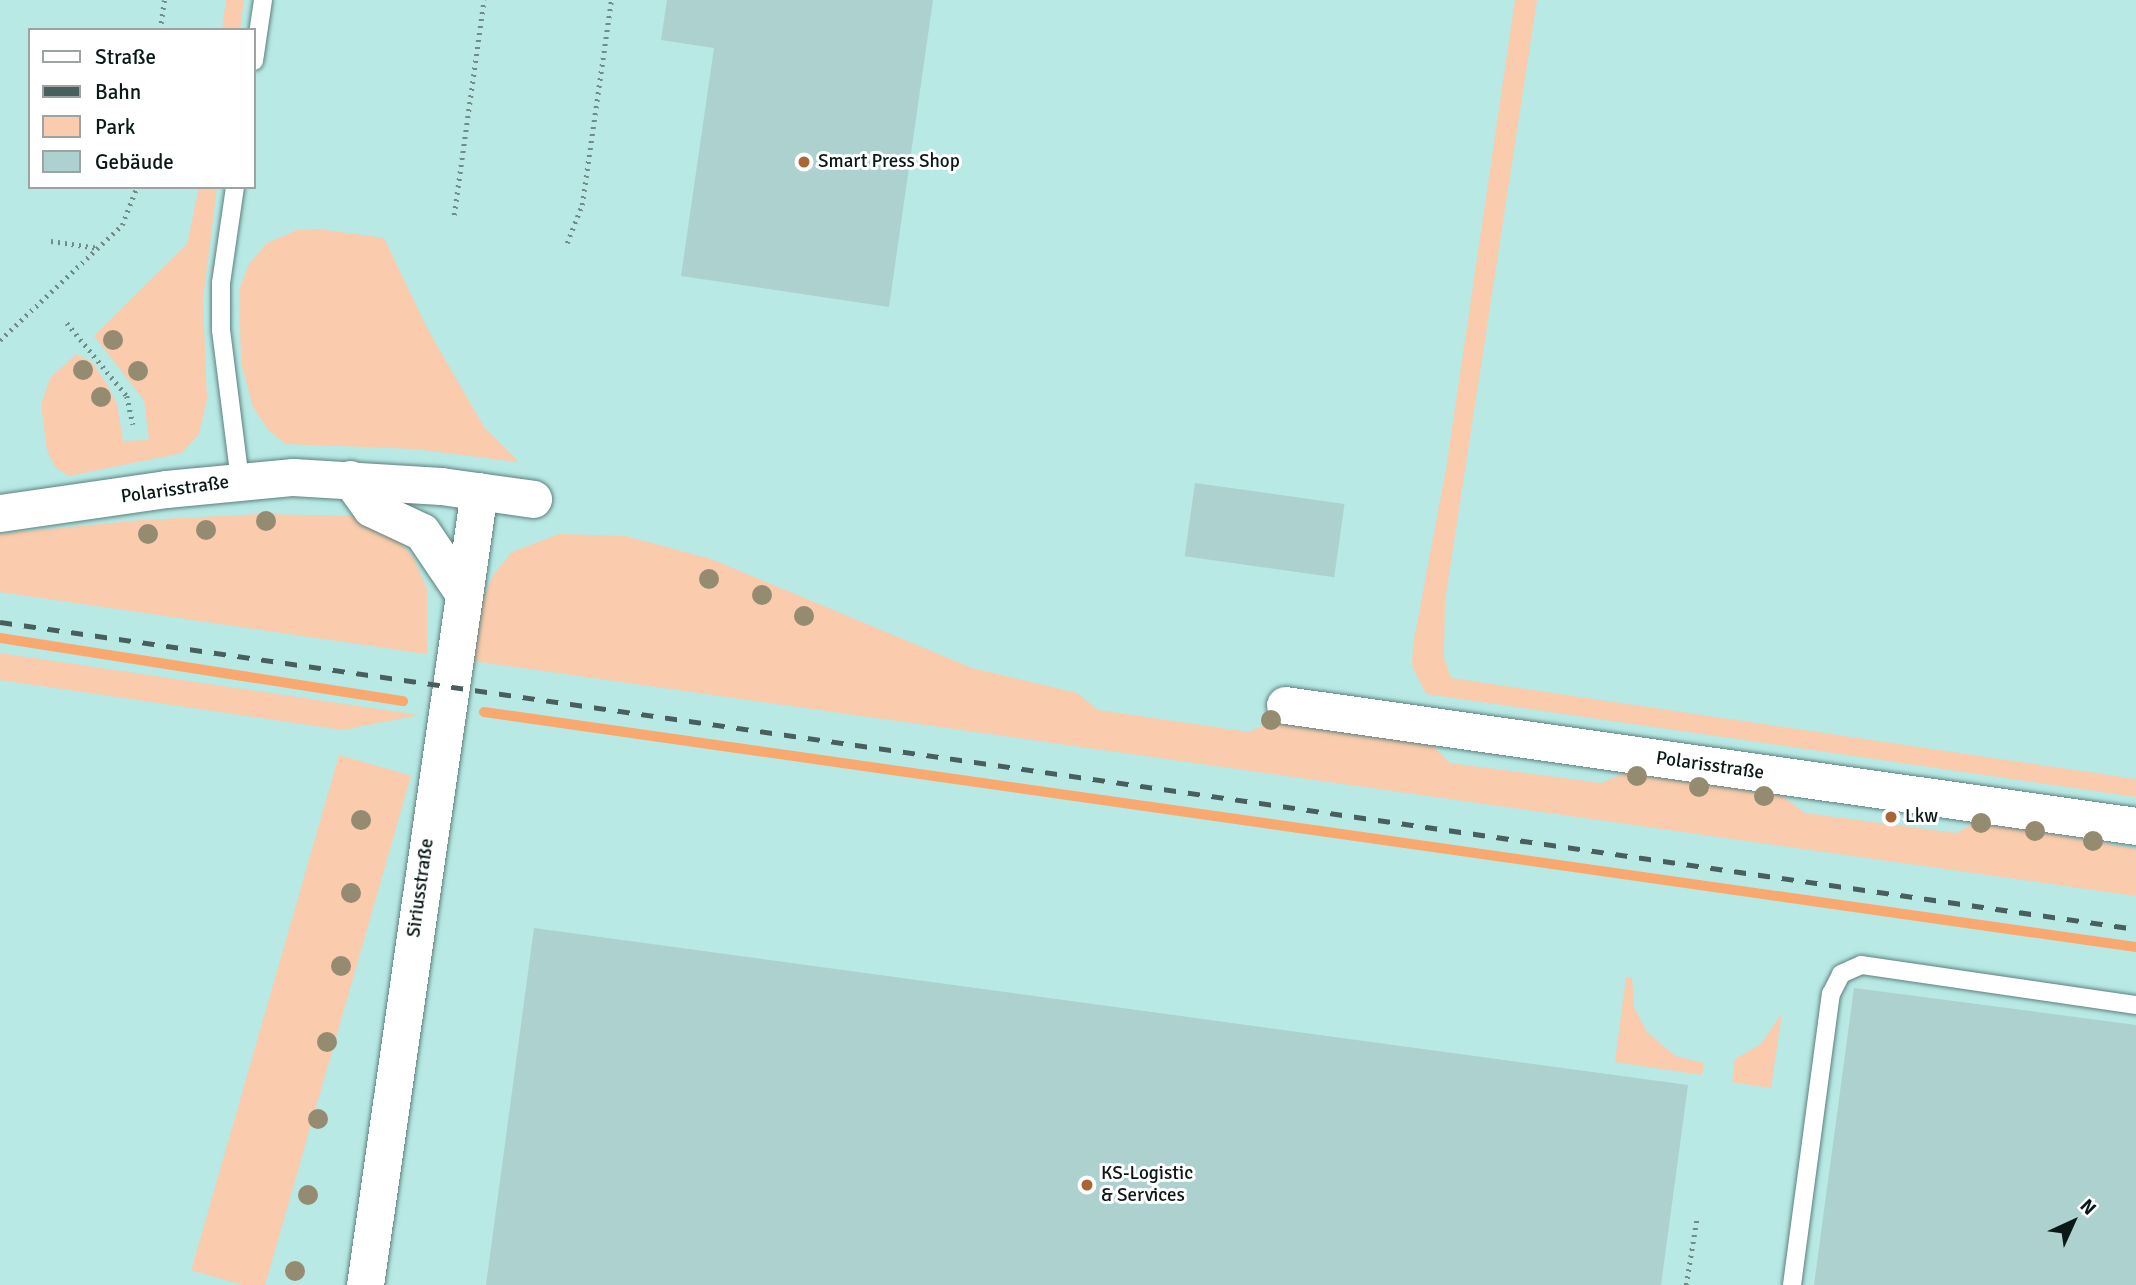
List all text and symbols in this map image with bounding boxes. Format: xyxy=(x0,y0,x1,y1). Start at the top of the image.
legend xyxy=(28,28,256,189)
text: Straße xyxy=(95,44,156,70)
text: Bahn xyxy=(95,79,141,105)
text: Park xyxy=(95,114,135,140)
text: Gebäude xyxy=(95,149,174,175)
place label: Smart Press Shop xyxy=(818,151,960,173)
marker: Smart Press Shop xyxy=(796,154,812,170)
street label: Polarisstraße xyxy=(119,471,231,509)
street label: Polarisstraße xyxy=(1654,747,1766,785)
place label: Lkw xyxy=(1905,806,1938,828)
marker: Lkw xyxy=(1883,809,1899,825)
street label: Siriusstraße xyxy=(403,837,439,939)
place label: KS-Logistic & Services xyxy=(1101,1163,1193,1207)
marker: KS-Logistic & Services xyxy=(1079,1177,1095,1193)
north arrow xyxy=(2038,1187,2108,1257)
text: N xyxy=(2075,1194,2101,1220)

